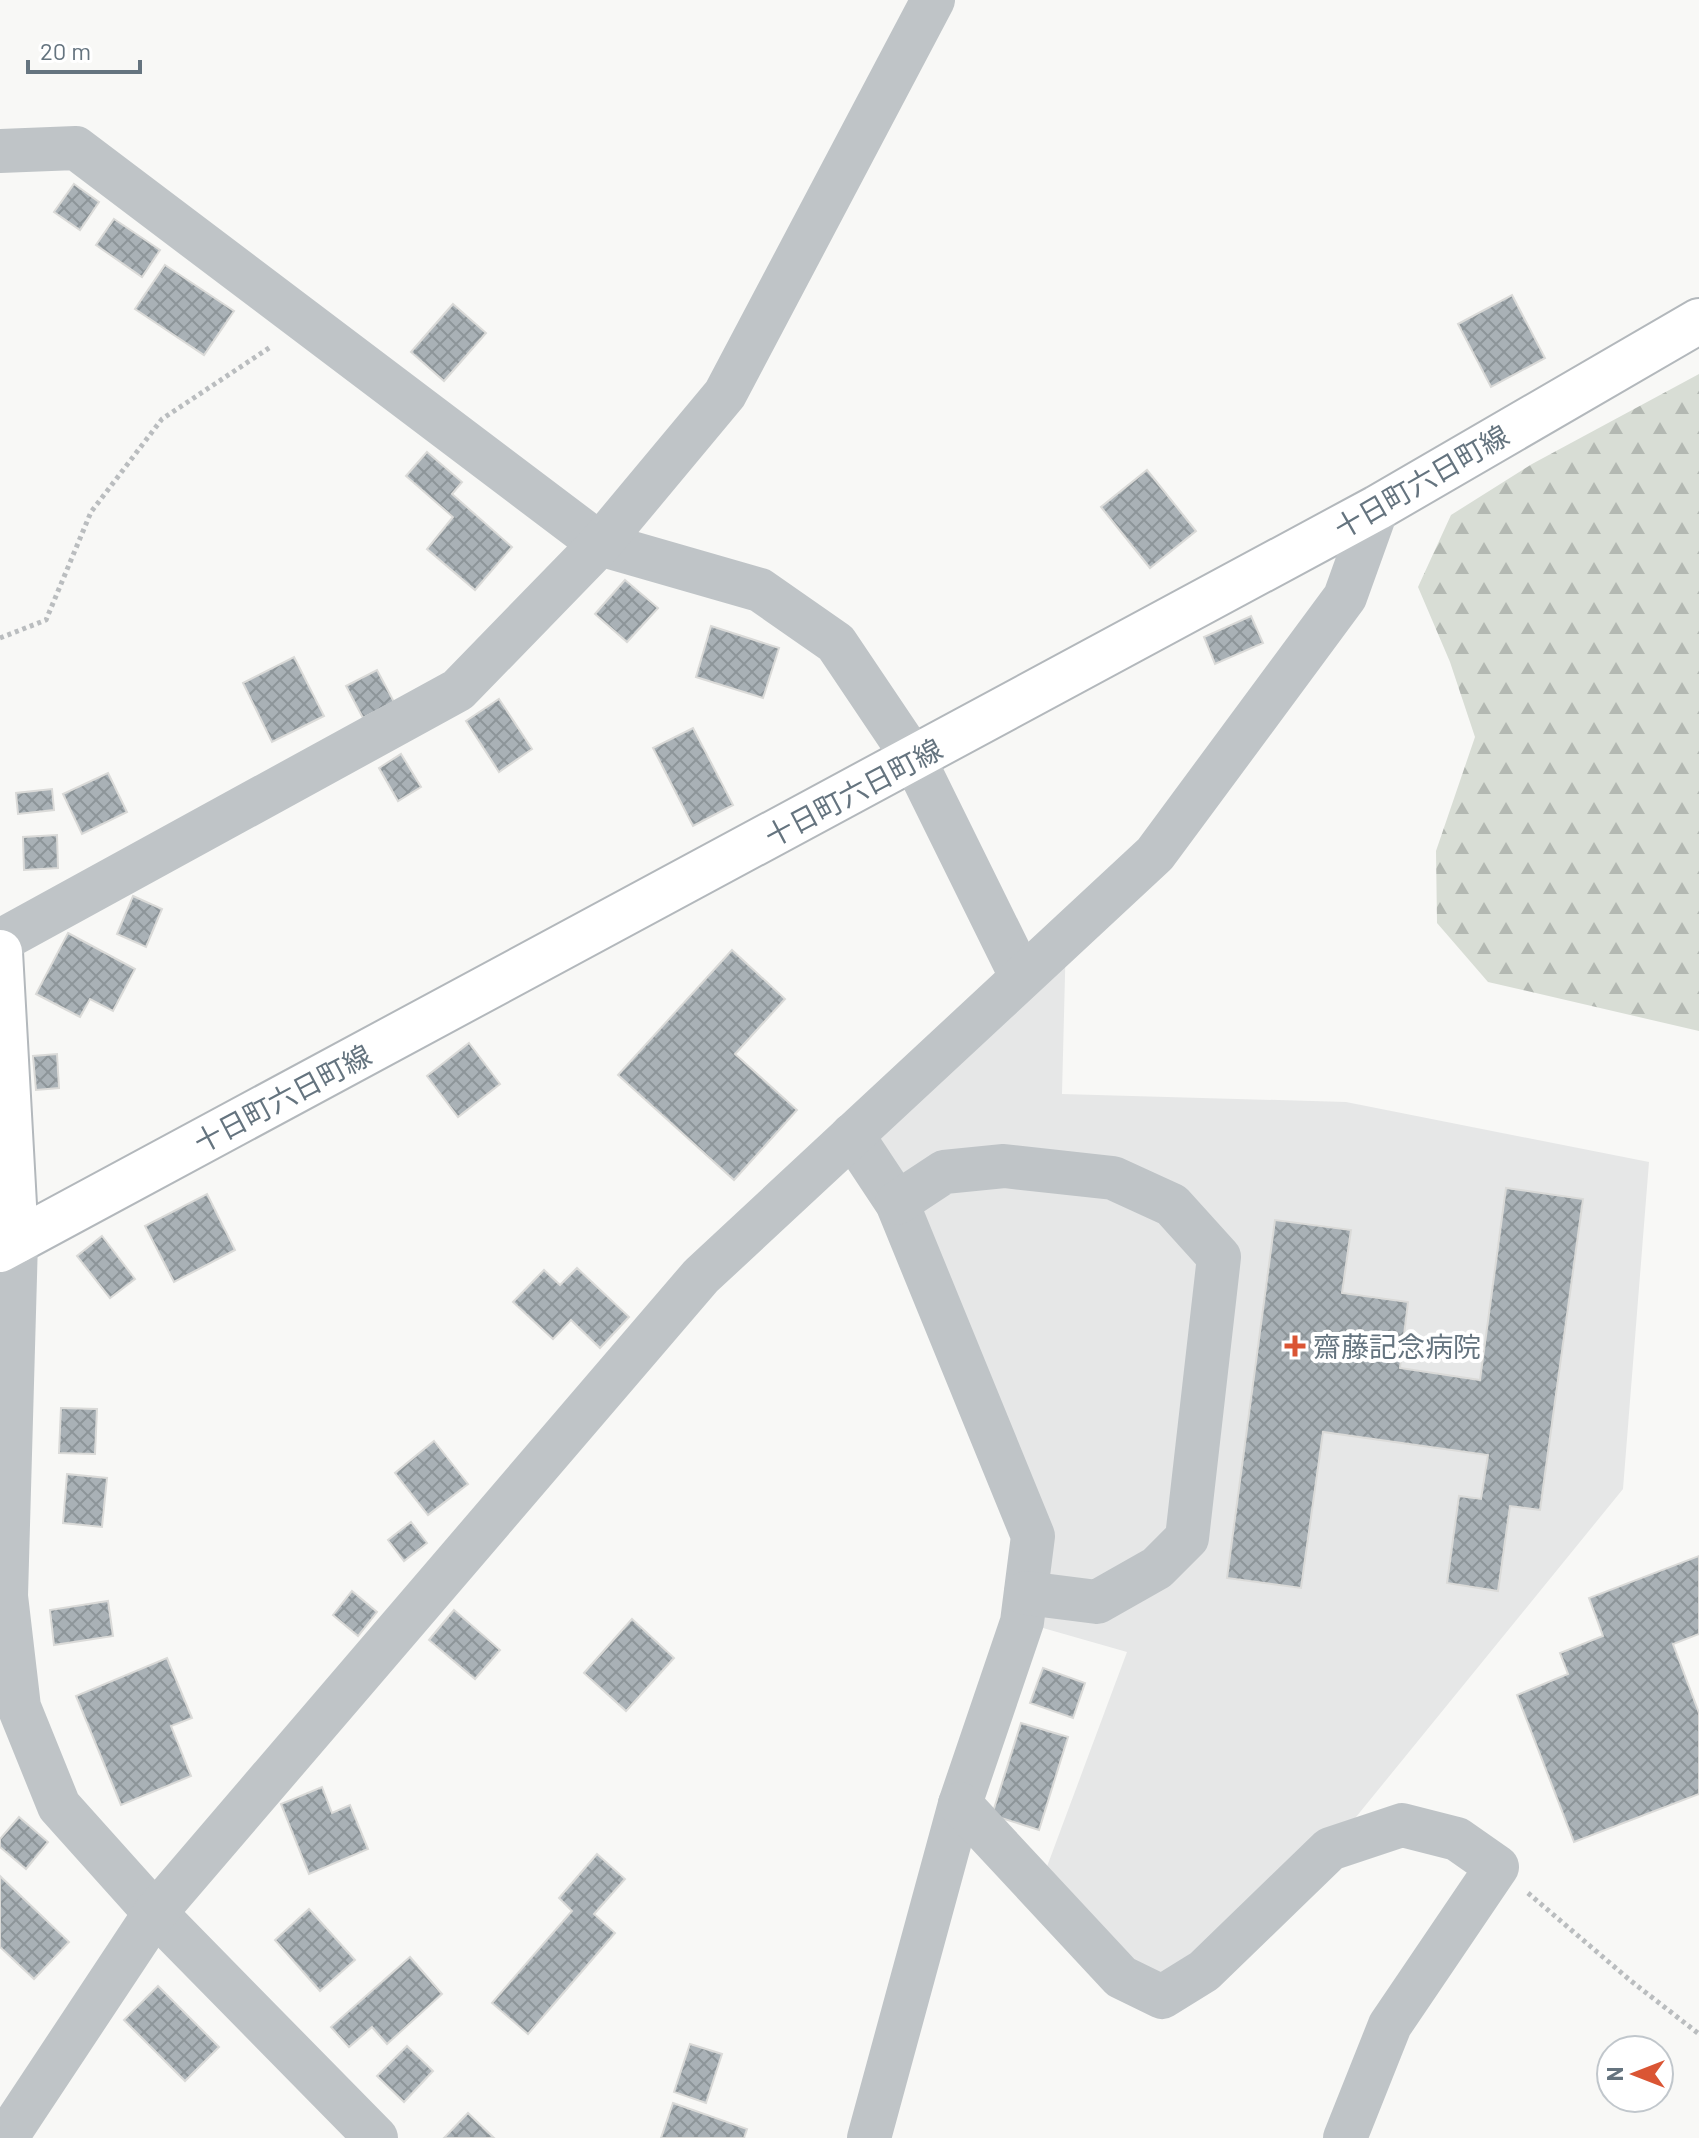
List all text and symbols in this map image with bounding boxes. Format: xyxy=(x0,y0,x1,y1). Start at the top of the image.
scale bar xyxy=(28,24,140,74)
text: 20 m xyxy=(40,36,91,65)
street label: 十日町六日町線 xyxy=(1328,417,1514,545)
street label: 十日町六日町線 xyxy=(758,731,948,853)
street label: 十日町六日町線 xyxy=(187,1037,377,1159)
place label: 齋藤記念病院 xyxy=(1313,1329,1481,1363)
marker: 齋藤記念病院 xyxy=(1284,1335,1306,1357)
north arrow xyxy=(1595,2034,1675,2114)
text: N xyxy=(1601,2067,1627,2081)

